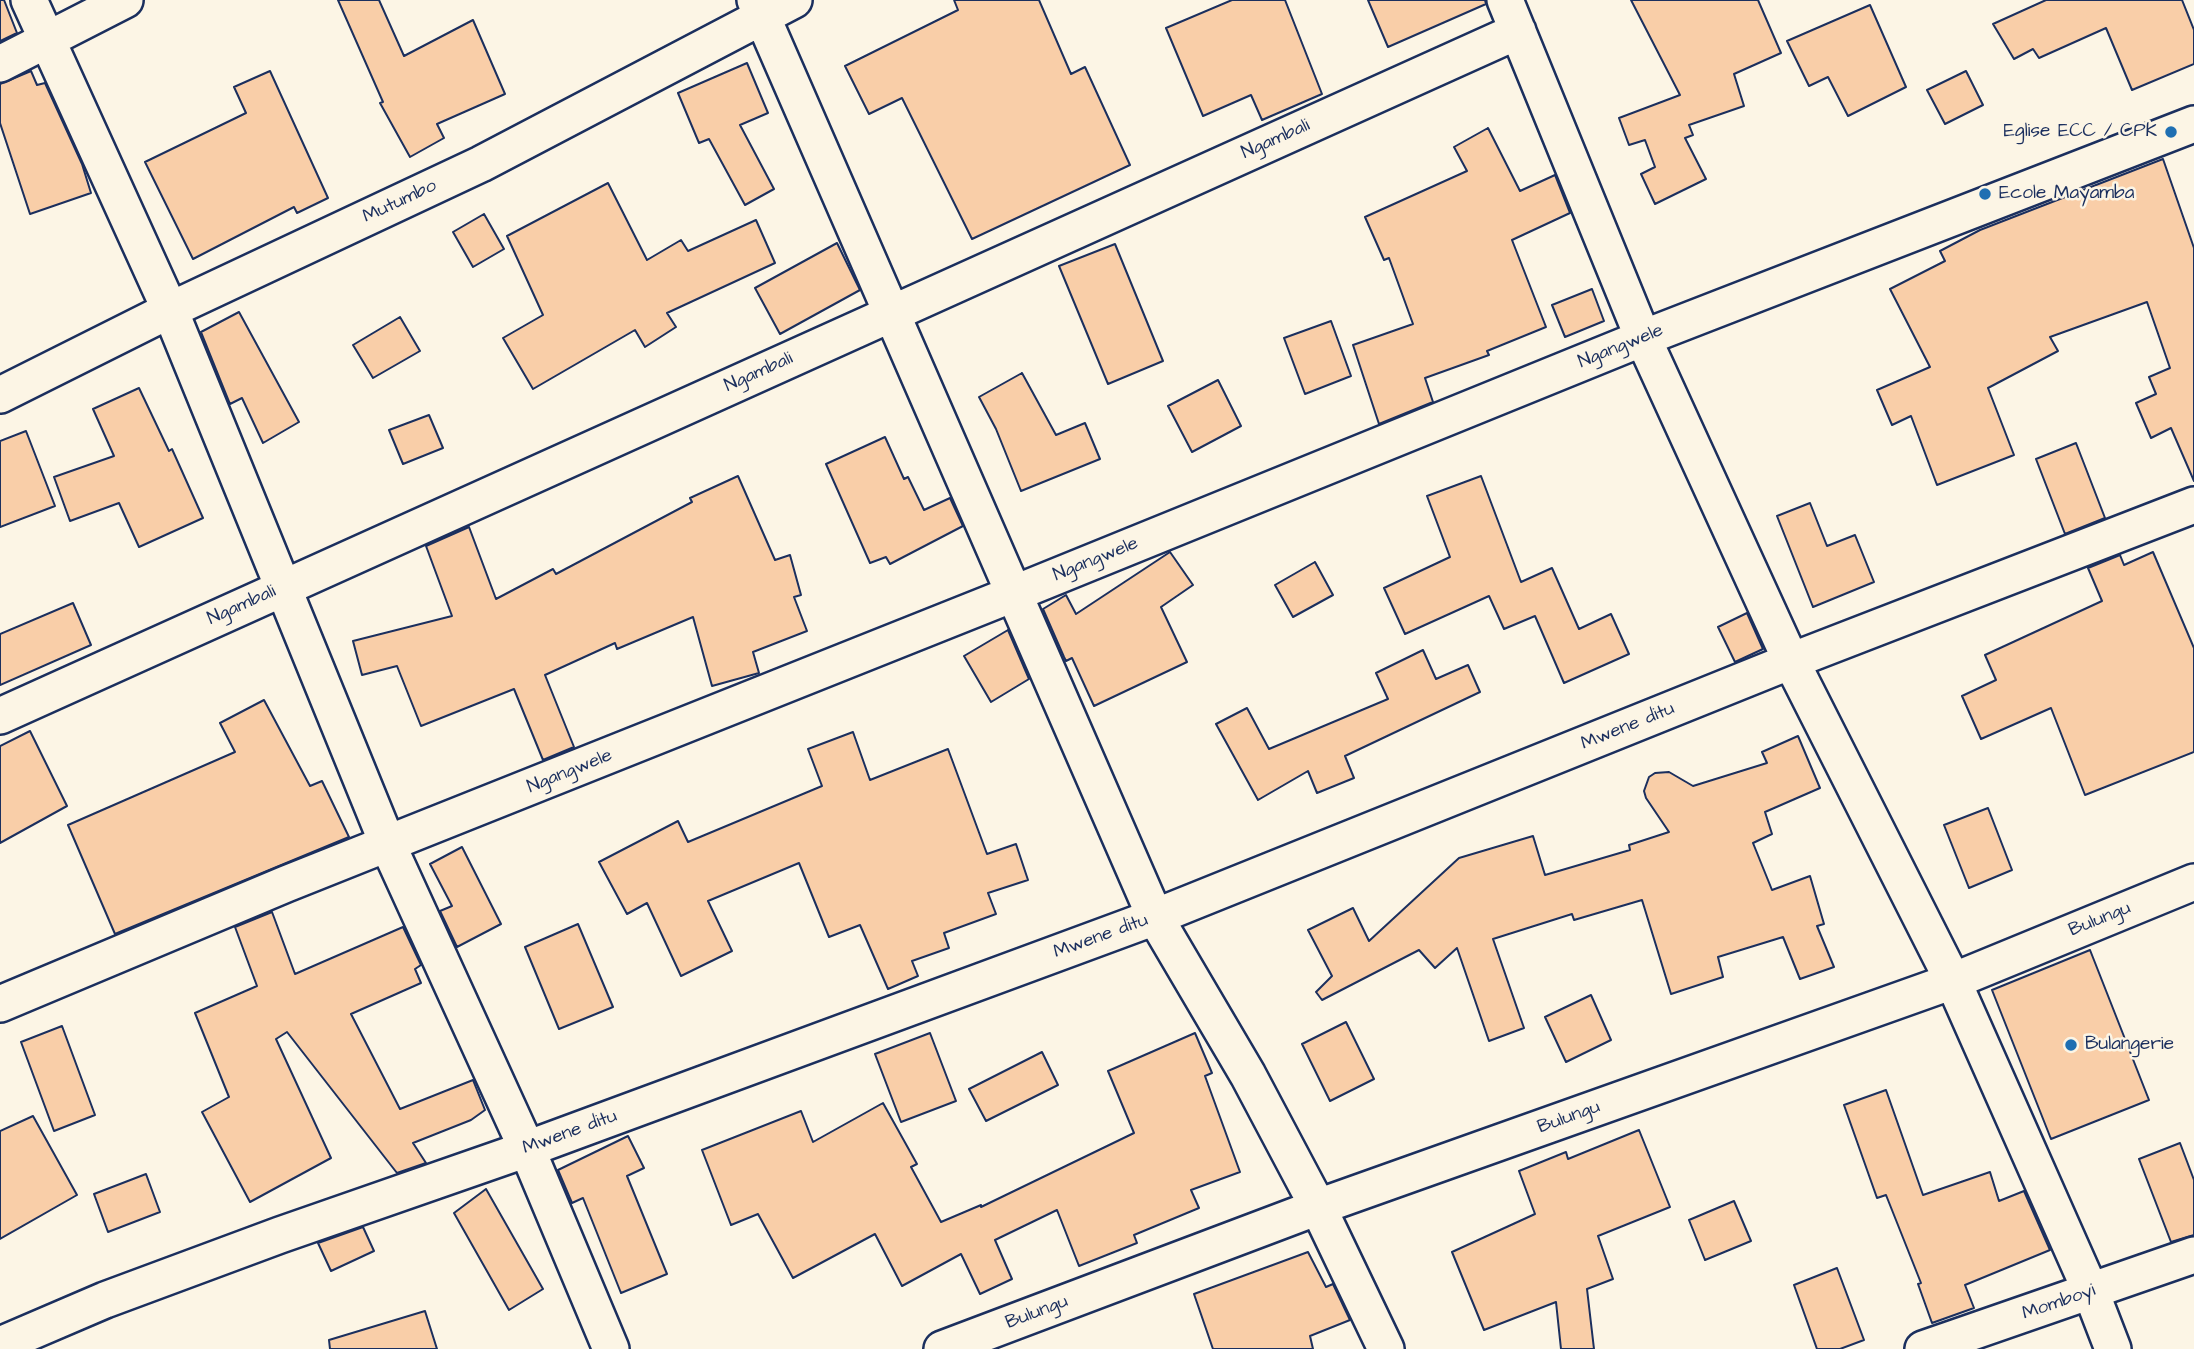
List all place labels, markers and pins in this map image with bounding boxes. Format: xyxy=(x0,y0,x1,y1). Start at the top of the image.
place label: Eglise ECC / CPK xyxy=(2004,121,2157,143)
marker: Eglise ECC / CPK xyxy=(2163,124,2179,140)
place label: Ecole Mayamba xyxy=(1999,183,2134,205)
marker: Ecole Mayamba xyxy=(1977,186,1993,202)
place label: Bulangerie xyxy=(2085,1034,2174,1056)
marker: Bulangerie xyxy=(2063,1037,2079,1053)

